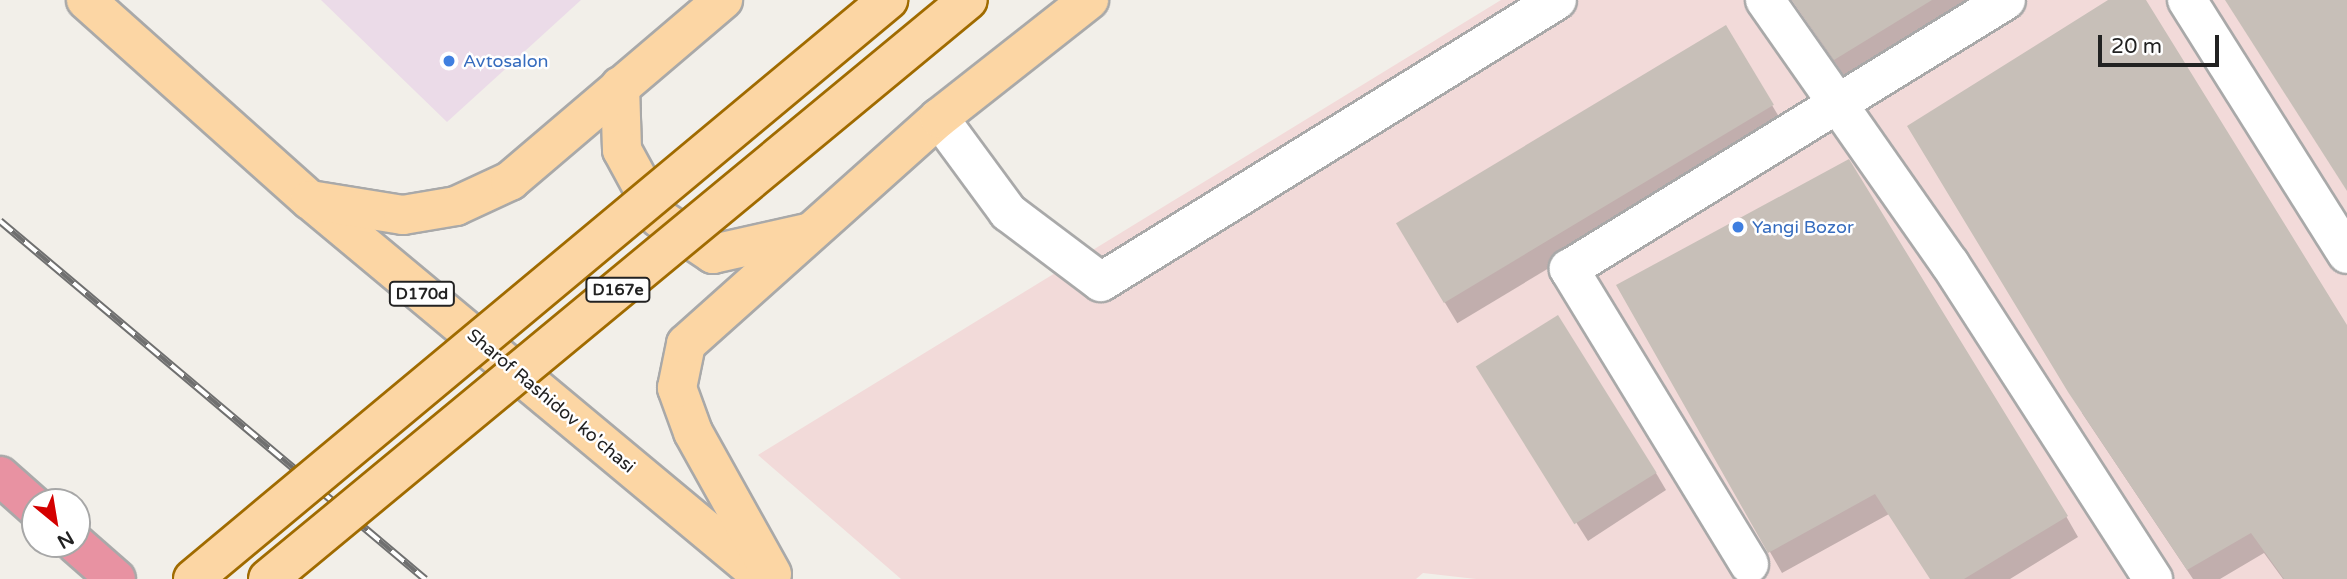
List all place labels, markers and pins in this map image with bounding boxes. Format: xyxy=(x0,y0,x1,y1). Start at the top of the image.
place label: Avtosalon xyxy=(463,50,549,72)
marker: Avtosalon xyxy=(441,53,457,69)
place label: Yangi Bozor xyxy=(1752,216,1854,238)
marker: Yangi Bozor xyxy=(1730,219,1746,235)

